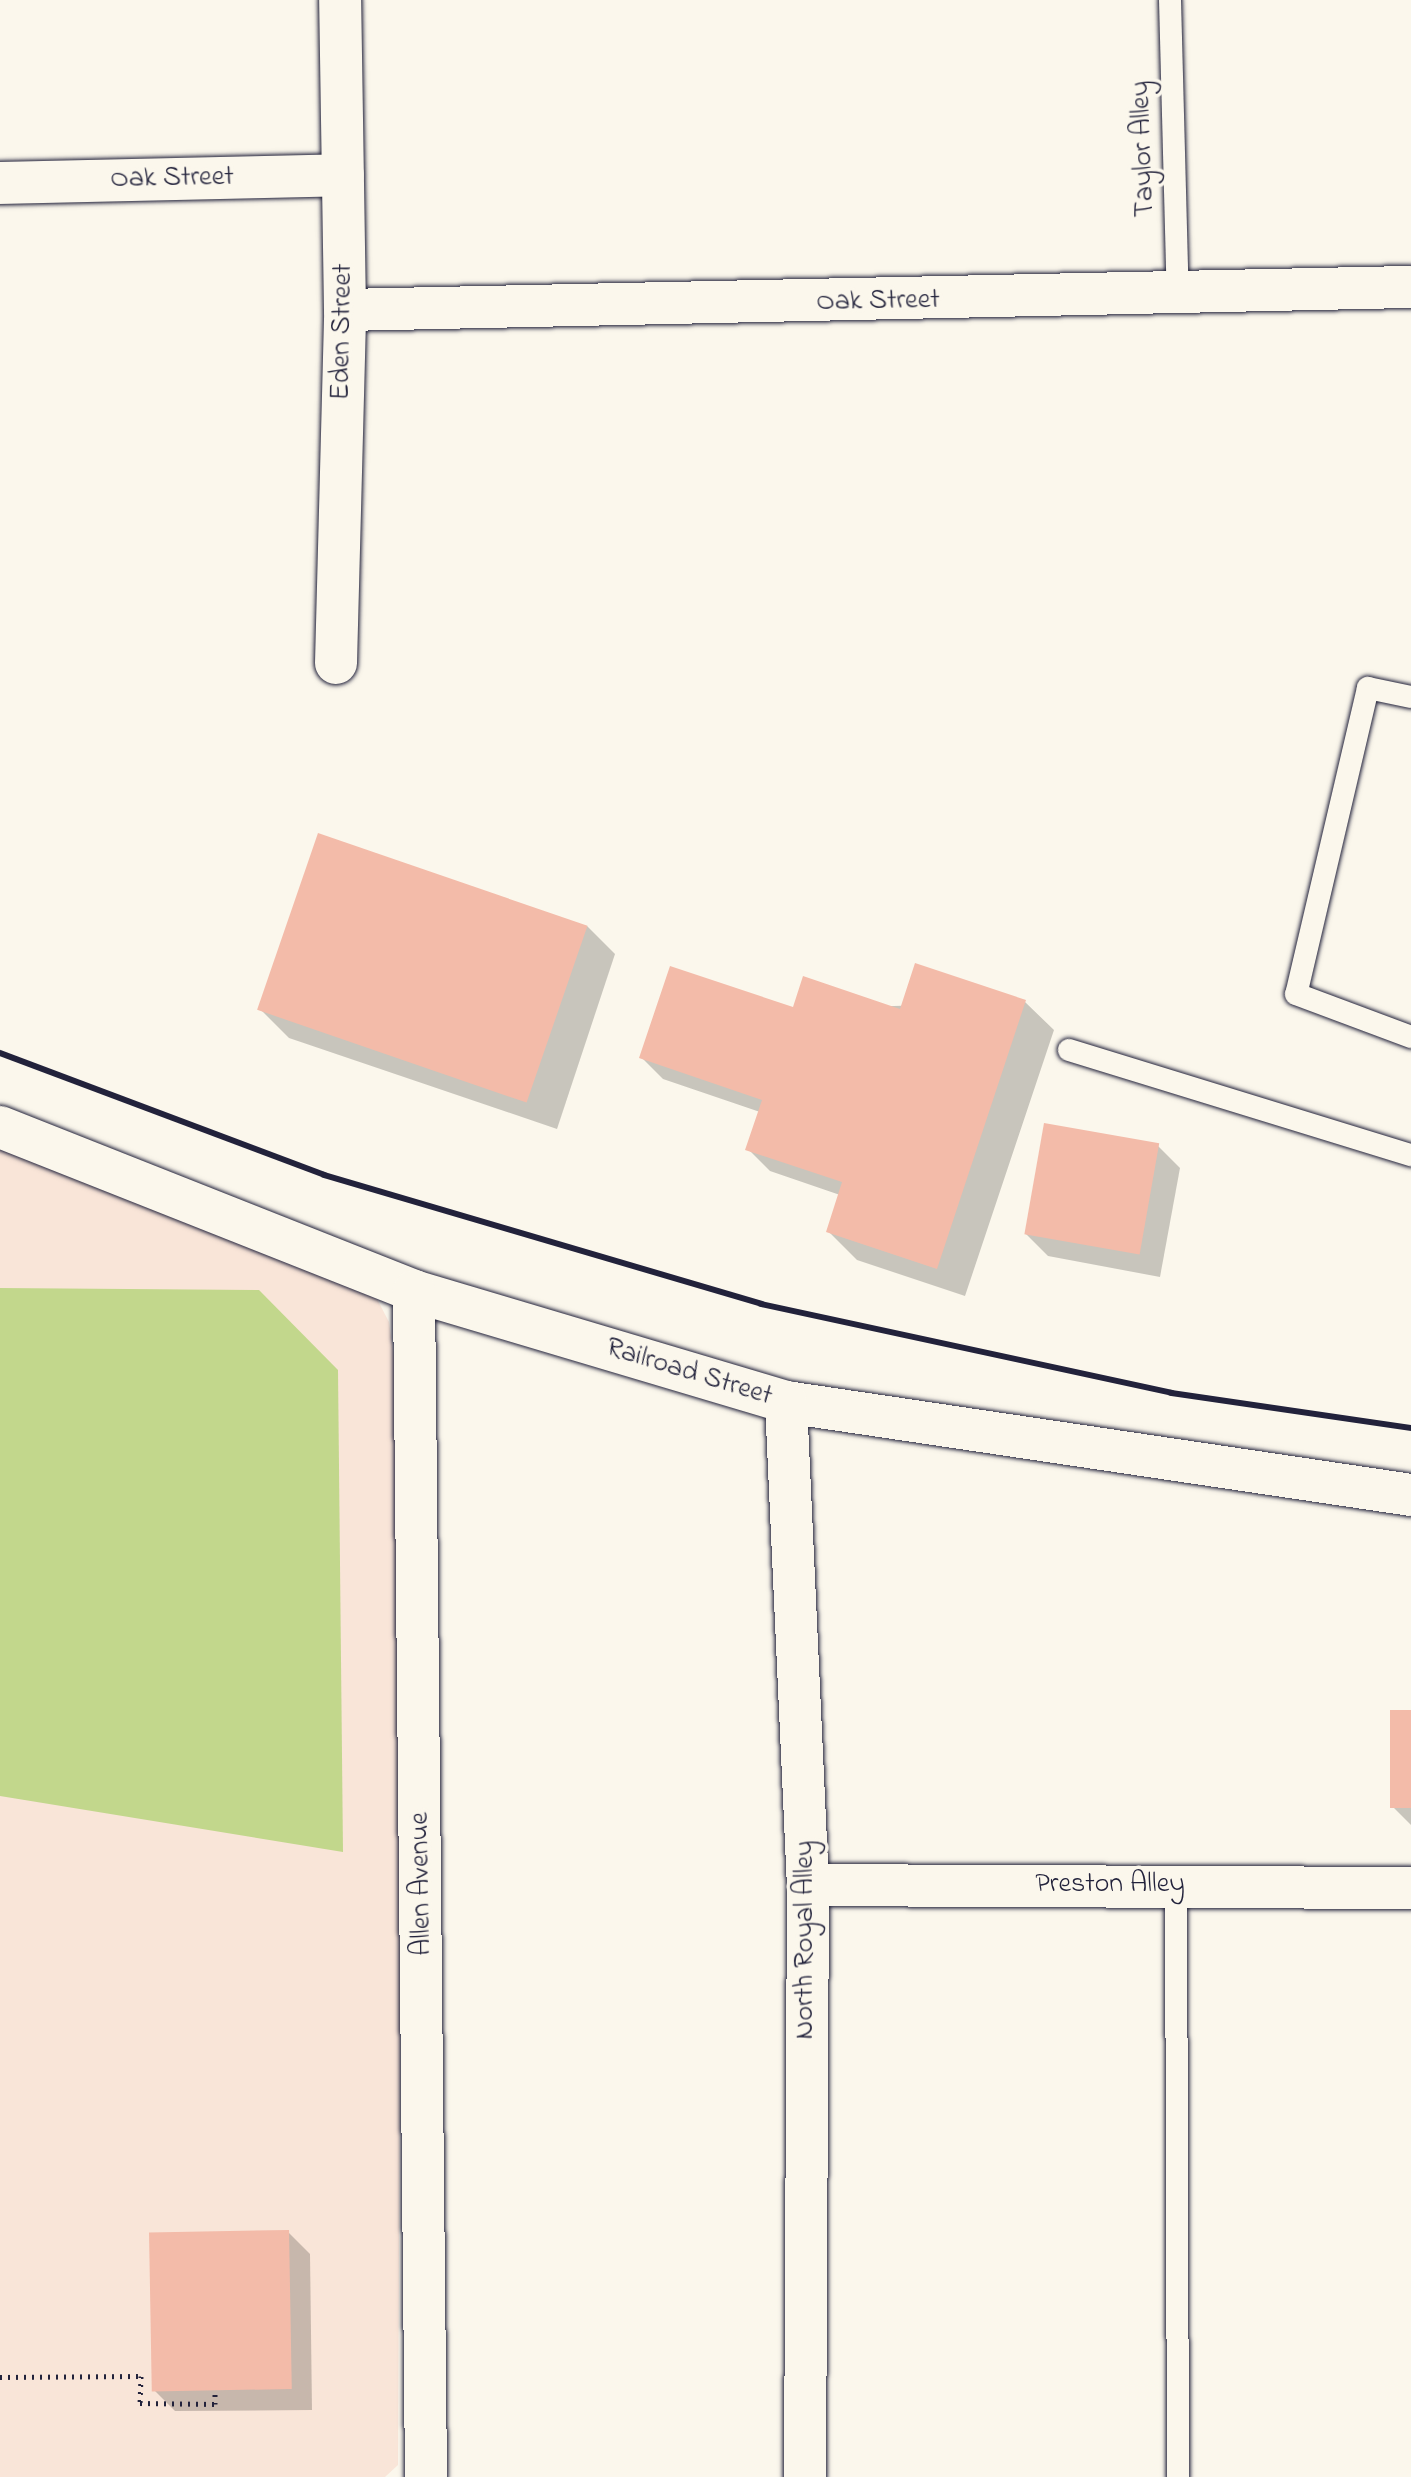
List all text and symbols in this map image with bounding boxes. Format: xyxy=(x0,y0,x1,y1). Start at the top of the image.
street label: Taylor Alley xyxy=(1125,80,1163,218)
street label: Oak Street xyxy=(110,161,234,197)
street label: Eden Street xyxy=(325,263,361,401)
street label: Oak Street xyxy=(816,284,940,320)
street label: Railroad Street xyxy=(602,1332,776,1414)
street label: Allen Avenue xyxy=(404,1812,440,1956)
street label: North Royal Alley xyxy=(789,1840,823,2040)
street label: Preston Alley xyxy=(1035,1868,1185,1902)

